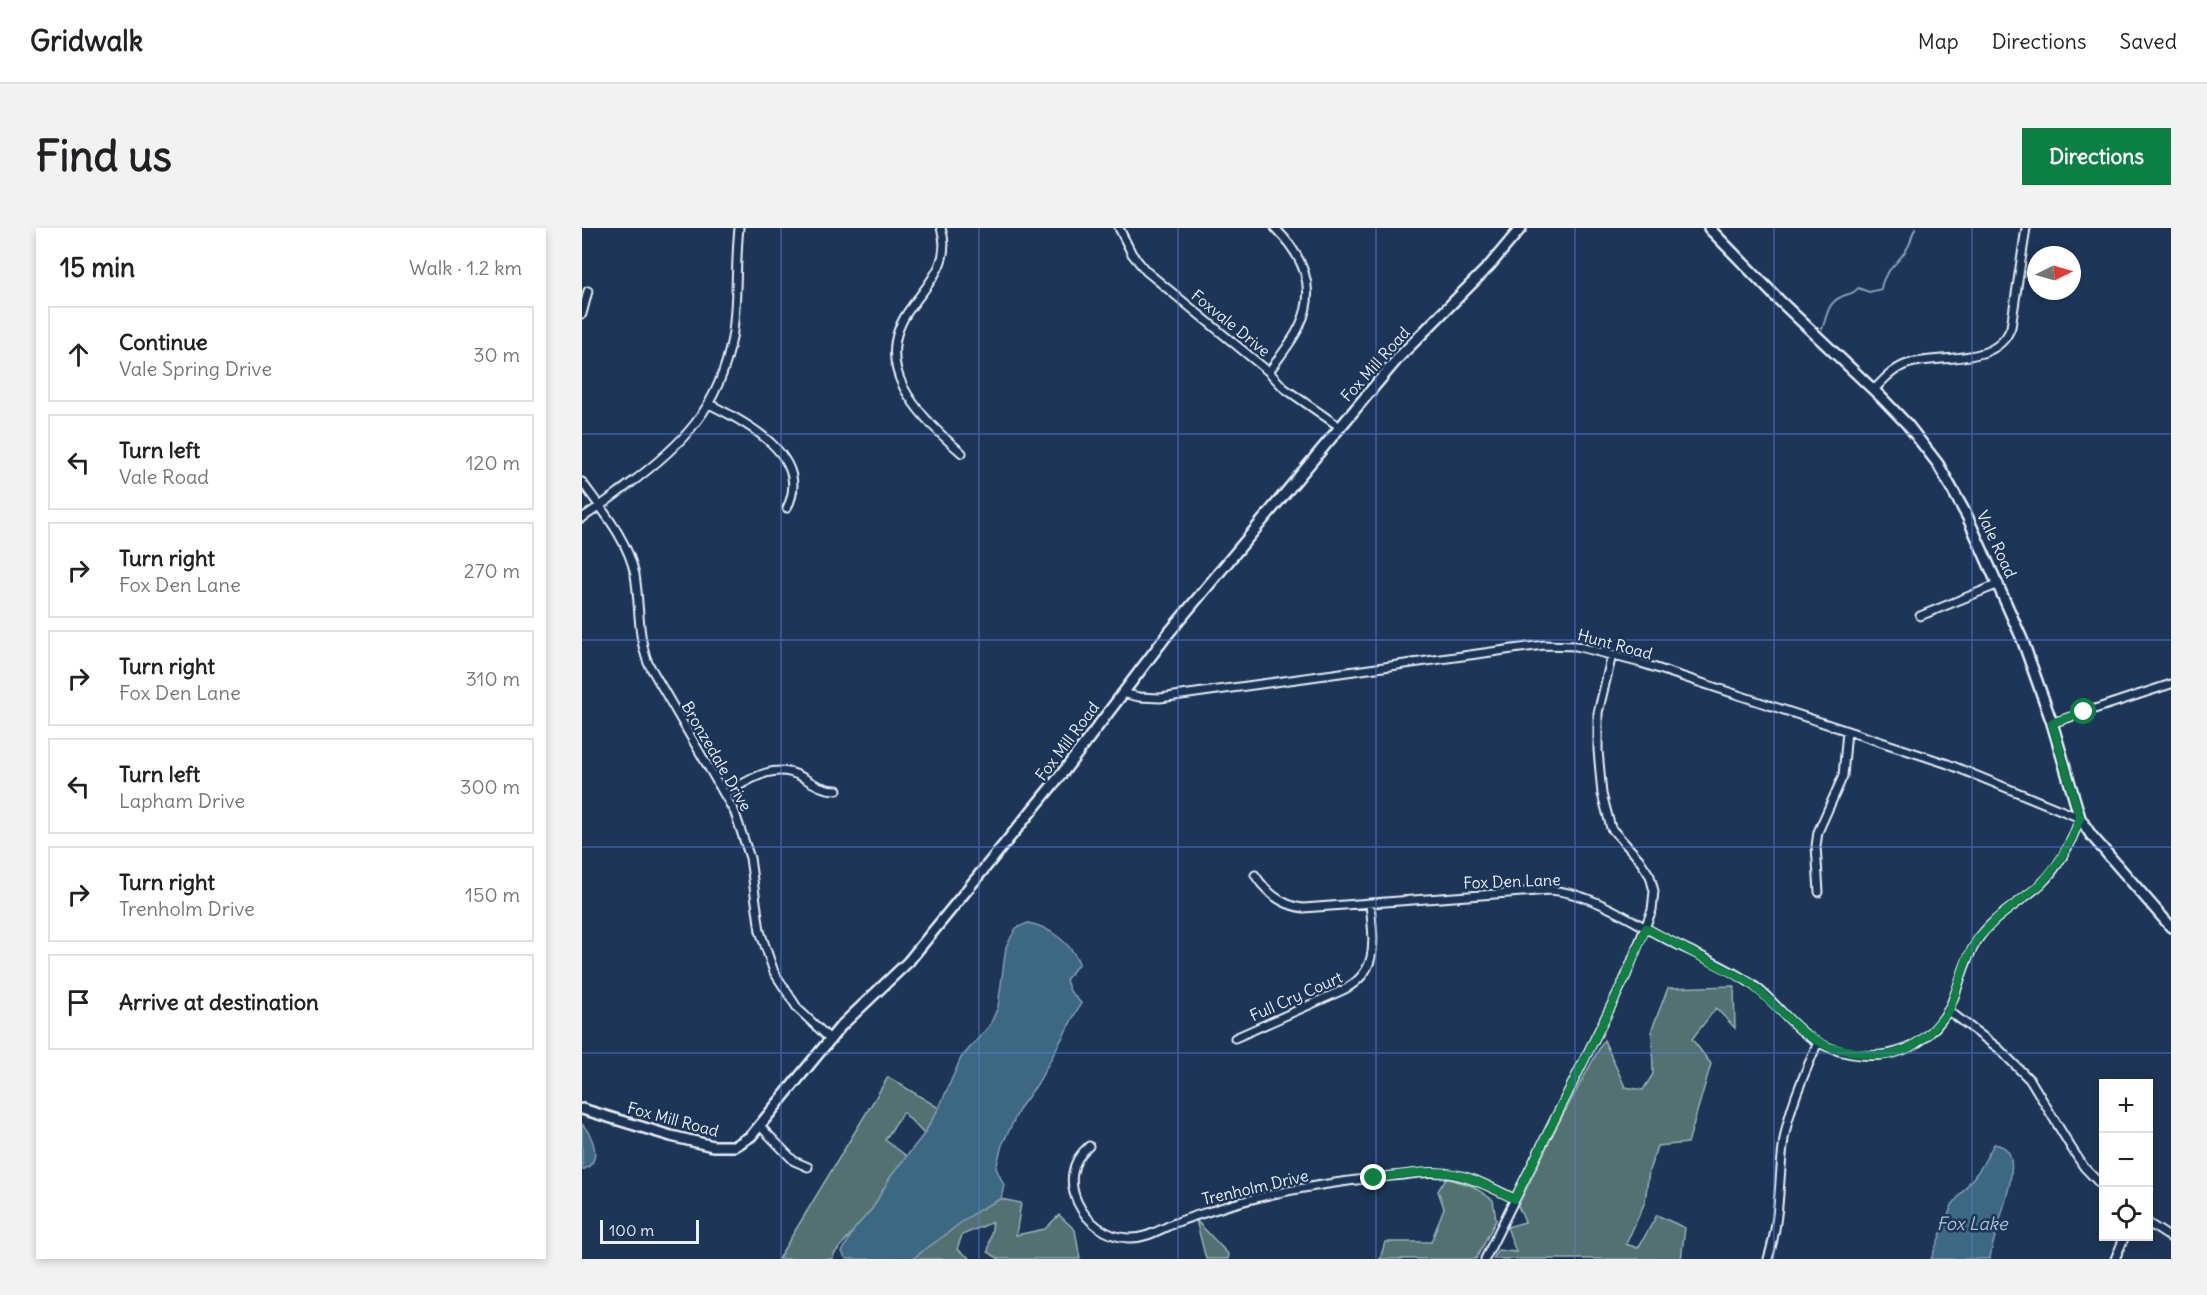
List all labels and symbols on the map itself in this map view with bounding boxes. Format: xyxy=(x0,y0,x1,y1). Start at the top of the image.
north arrow xyxy=(2027,246,2081,300)
street label: Foxvale Drive xyxy=(1188,285,1274,361)
street label: Fox Mill Road xyxy=(1336,322,1414,406)
street label: Vale Road xyxy=(1973,507,2021,581)
street label: Hunt Road xyxy=(1575,624,1655,664)
street label: Bronzedale Drive xyxy=(677,698,757,814)
street label: Fox Mill Road xyxy=(1031,698,1103,784)
route start xyxy=(2070,698,2096,724)
street label: Fox Den Lane xyxy=(1463,869,1561,893)
street label: Full Cry Court xyxy=(1247,966,1346,1025)
street label: Fox Mill Road xyxy=(625,1097,721,1141)
route end xyxy=(1360,1164,1386,1190)
street label: Trenholm Drive xyxy=(1200,1165,1310,1209)
water label: Fox Lake xyxy=(1936,1212,2009,1235)
scale bar xyxy=(600,1217,699,1244)

